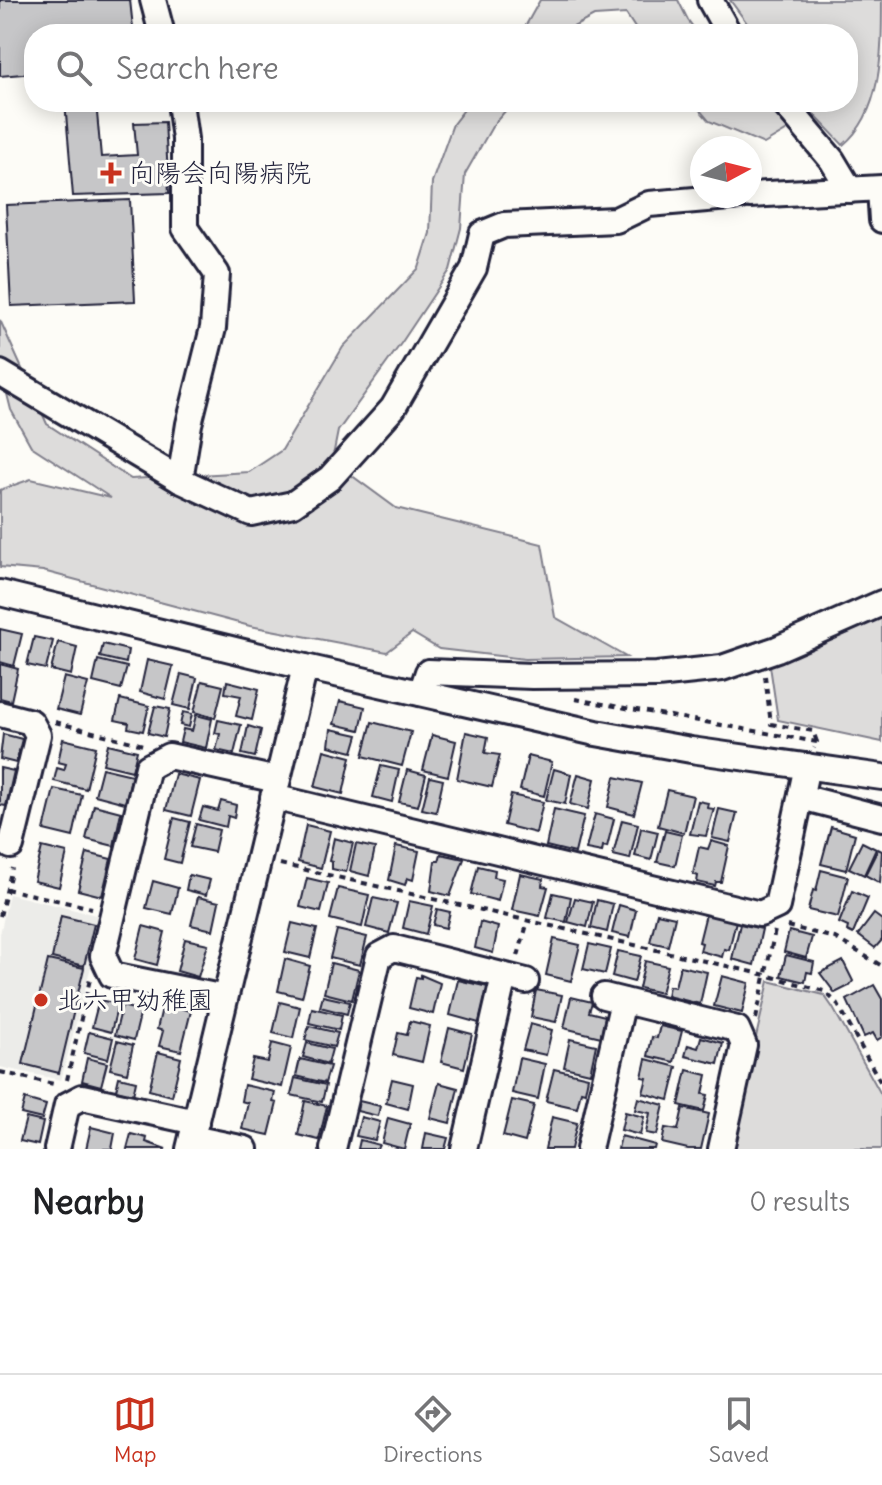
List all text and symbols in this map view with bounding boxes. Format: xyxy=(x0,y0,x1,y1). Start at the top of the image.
search box xyxy=(24,24,858,112)
icon: search xyxy=(52,46,96,90)
text: Search here xyxy=(116,49,279,87)
north arrow xyxy=(690,136,762,208)
place label: 向陽会向陽病院 xyxy=(129,156,311,189)
marker: 向陽会向陽病院 xyxy=(100,162,122,184)
place label: 北六甲幼稚園 xyxy=(57,983,213,1016)
marker: 北六甲幼稚園 xyxy=(32,991,50,1009)
text: Nearby xyxy=(32,1180,145,1223)
text: 0 results xyxy=(749,1185,850,1218)
tab: Map xyxy=(113,1392,157,1468)
tab: Directions xyxy=(383,1392,483,1468)
tab: Saved xyxy=(709,1392,769,1468)

